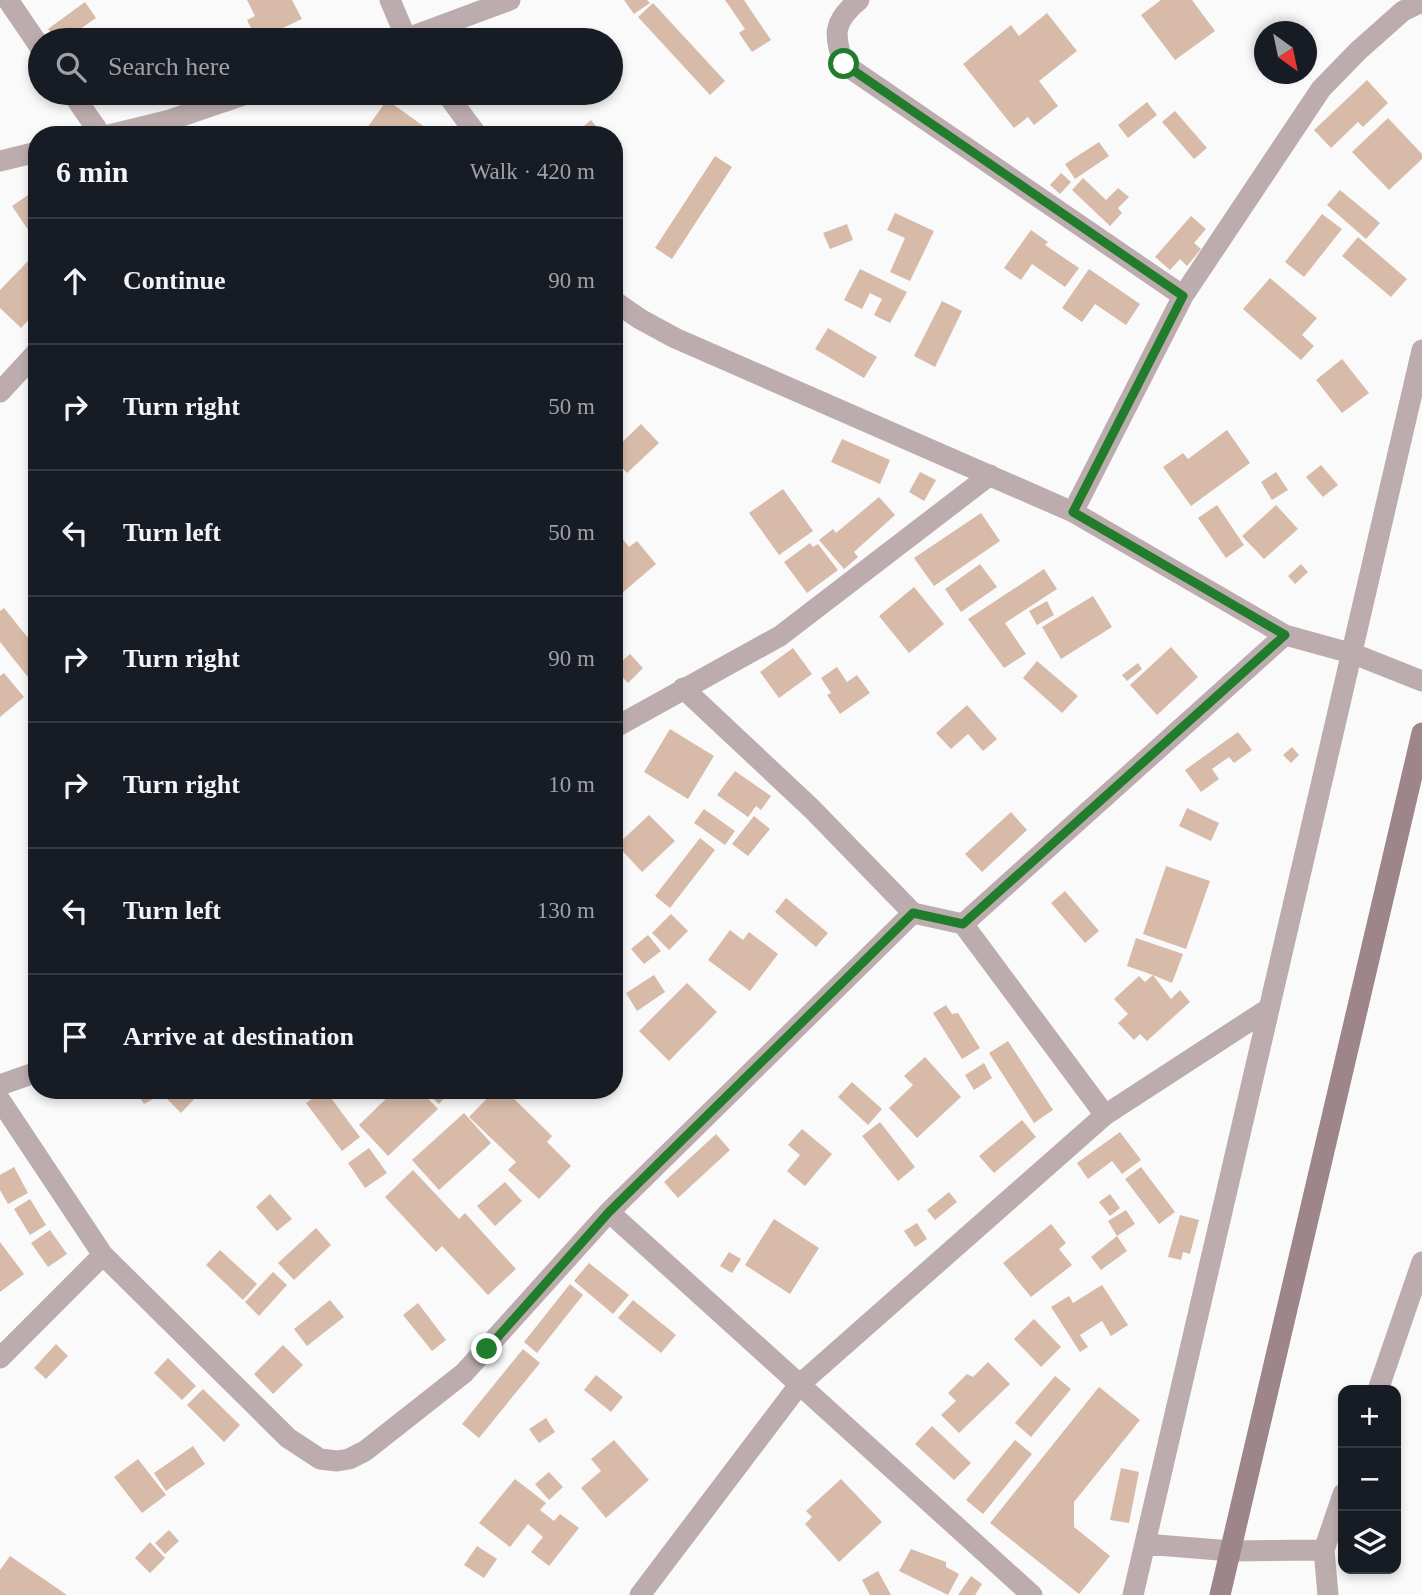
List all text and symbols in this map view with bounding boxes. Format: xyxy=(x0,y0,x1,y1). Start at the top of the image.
north arrow xyxy=(1254,21,1317,84)
search box xyxy=(28,28,623,105)
icon: search xyxy=(52,48,90,86)
route start xyxy=(828,48,859,79)
text: Search here xyxy=(108,52,230,81)
text: 6 min xyxy=(56,155,129,188)
text: Walk · 420 m xyxy=(470,159,595,184)
icon: ahead xyxy=(56,262,94,300)
text: Continue xyxy=(123,266,226,295)
text: 90 m xyxy=(548,268,595,293)
icon: right xyxy=(56,388,94,426)
text: Turn right xyxy=(123,392,240,421)
text: 50 m xyxy=(548,394,595,419)
icon: left xyxy=(56,514,94,552)
text: Turn left xyxy=(123,518,221,547)
text: 50 m xyxy=(548,520,595,545)
icon: right xyxy=(56,640,94,678)
text: Turn right xyxy=(123,644,240,673)
text: 90 m xyxy=(548,646,595,671)
icon: right xyxy=(56,766,94,804)
text: Turn right xyxy=(123,770,240,799)
text: 10 m xyxy=(548,772,595,797)
icon: left xyxy=(56,892,94,930)
text: Turn left xyxy=(123,896,221,925)
text: 130 m xyxy=(537,898,595,923)
icon: arrive xyxy=(56,1018,94,1056)
text: Arrive at destination xyxy=(123,1022,354,1051)
route end xyxy=(471,1333,502,1364)
map controls xyxy=(1338,1385,1401,1574)
button: + xyxy=(1338,1385,1401,1448)
button: − xyxy=(1338,1448,1401,1511)
button: layers xyxy=(1338,1511,1401,1574)

